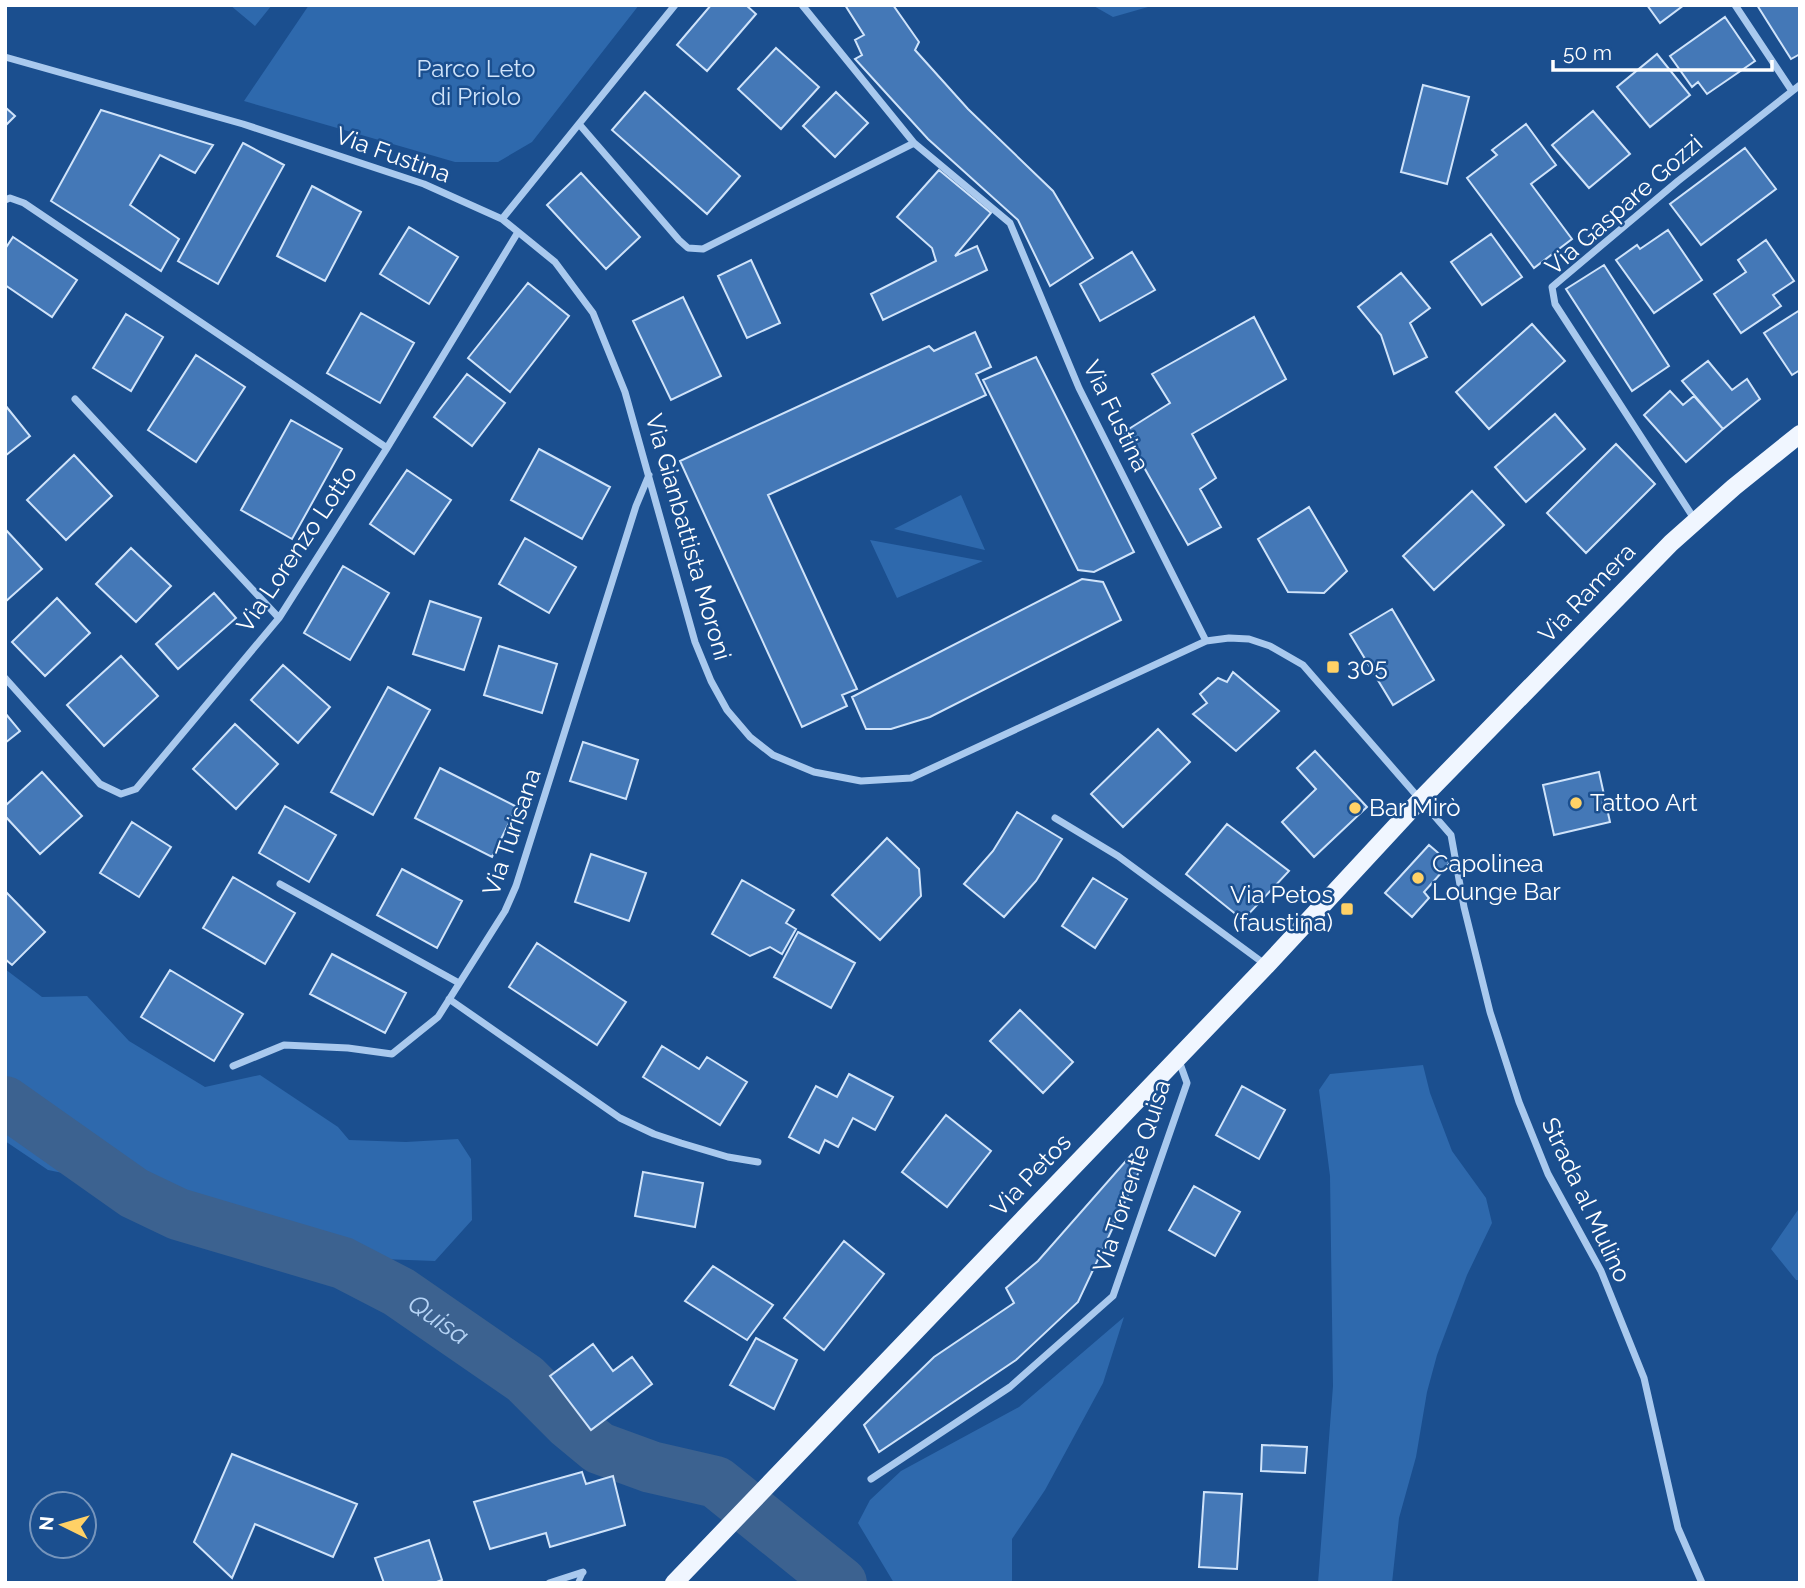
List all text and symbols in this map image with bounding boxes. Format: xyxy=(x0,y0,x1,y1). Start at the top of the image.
scale bar xyxy=(1553,28,1772,72)
text: 50 m xyxy=(1563,40,1612,65)
park label: Parco Leto di Priolo xyxy=(416,54,536,111)
street label: Via Fustina xyxy=(332,120,455,189)
street label: Via Gaspare Gozzi xyxy=(1539,128,1708,281)
street label: Via Fustina xyxy=(1077,355,1156,476)
street label: Via Gianbattista Moroni xyxy=(639,410,738,663)
street label: Via Lorenzo Lotto xyxy=(230,460,363,638)
street label: Via Ramera xyxy=(1532,537,1641,648)
place label: 305 xyxy=(1347,652,1388,681)
marker: 305 xyxy=(1325,659,1341,675)
street label: Via Turisana xyxy=(476,765,547,899)
place label: Tattoo Art xyxy=(1590,788,1698,817)
place label: Bar Mirò xyxy=(1369,793,1461,822)
marker: Tattoo Art xyxy=(1568,795,1584,811)
marker: Bar Mirò xyxy=(1347,800,1363,816)
place label: Capolinea Lounge Bar xyxy=(1432,849,1561,906)
marker: Capolinea Lounge Bar xyxy=(1410,870,1426,886)
place label: Via Petos (faustina) xyxy=(1230,880,1333,937)
marker: Via Petos (faustina) xyxy=(1339,901,1355,917)
street label: Via Torrente Quisa xyxy=(1087,1076,1176,1276)
street label: Strada al Mulino xyxy=(1536,1113,1637,1287)
street label: Via Petos xyxy=(984,1127,1077,1222)
water label: Quisa xyxy=(403,1288,475,1351)
north arrow xyxy=(28,1490,98,1560)
text: N xyxy=(34,1515,58,1532)

